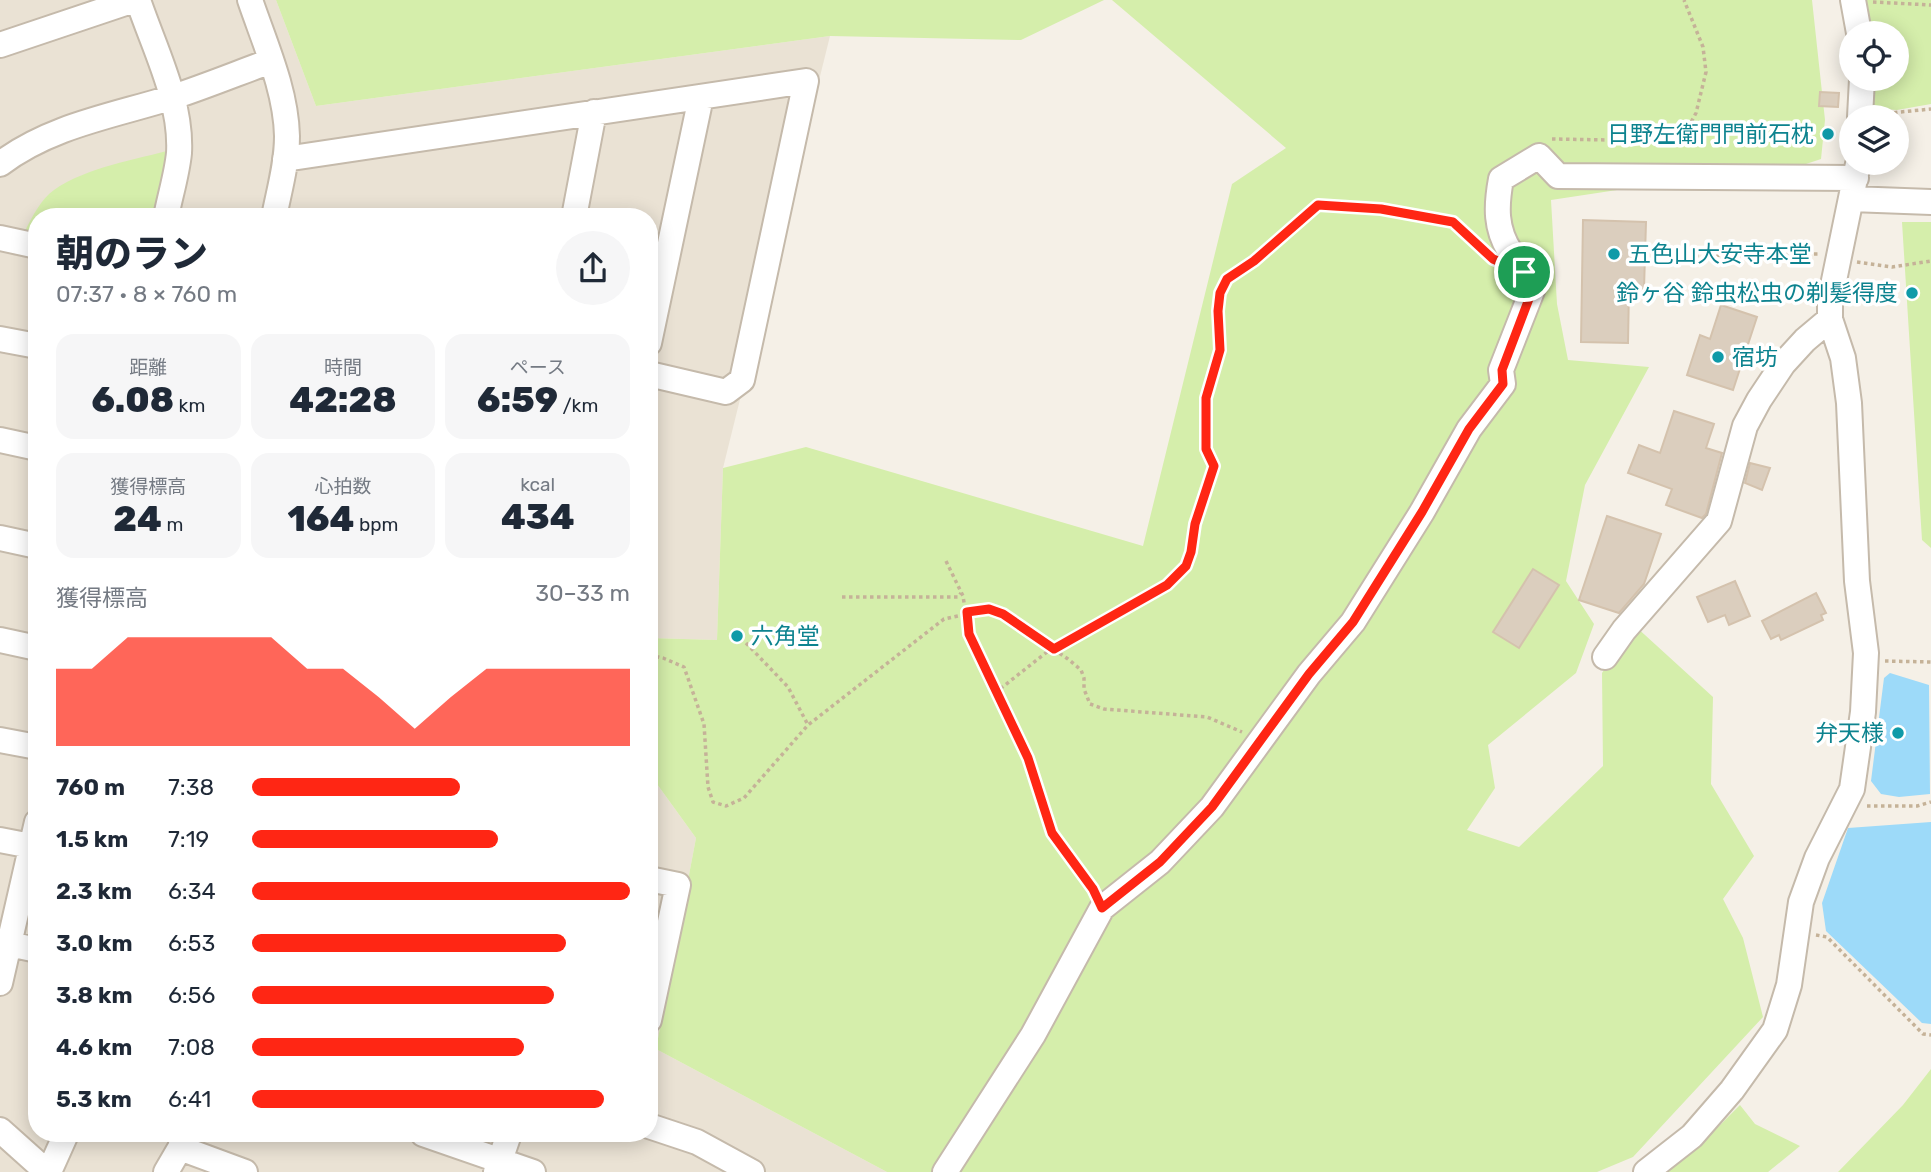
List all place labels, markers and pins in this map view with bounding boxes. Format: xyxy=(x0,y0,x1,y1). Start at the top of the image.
place label: 日野左衛門門前石枕 xyxy=(1607,120,1814,148)
marker: 日野左衛門門前石枕 xyxy=(1820,126,1836,142)
place label: 五色山大安寺本堂 xyxy=(1628,240,1812,268)
pin xyxy=(1494,242,1554,302)
marker: 五色山大安寺本堂 xyxy=(1606,246,1622,262)
place label: 鈴ヶ谷 鈴虫松虫の剃髪得度 xyxy=(1616,279,1898,307)
marker: 鈴ヶ谷 鈴虫松虫の剃髪得度 xyxy=(1904,285,1920,301)
place label: 宿坊 xyxy=(1732,343,1778,371)
marker: 宿坊 xyxy=(1710,349,1726,365)
place label: 六角堂 xyxy=(751,622,820,650)
marker: 六角堂 xyxy=(729,628,745,644)
place label: 弁天様 xyxy=(1815,719,1884,747)
marker: 弁天様 xyxy=(1890,725,1906,741)

